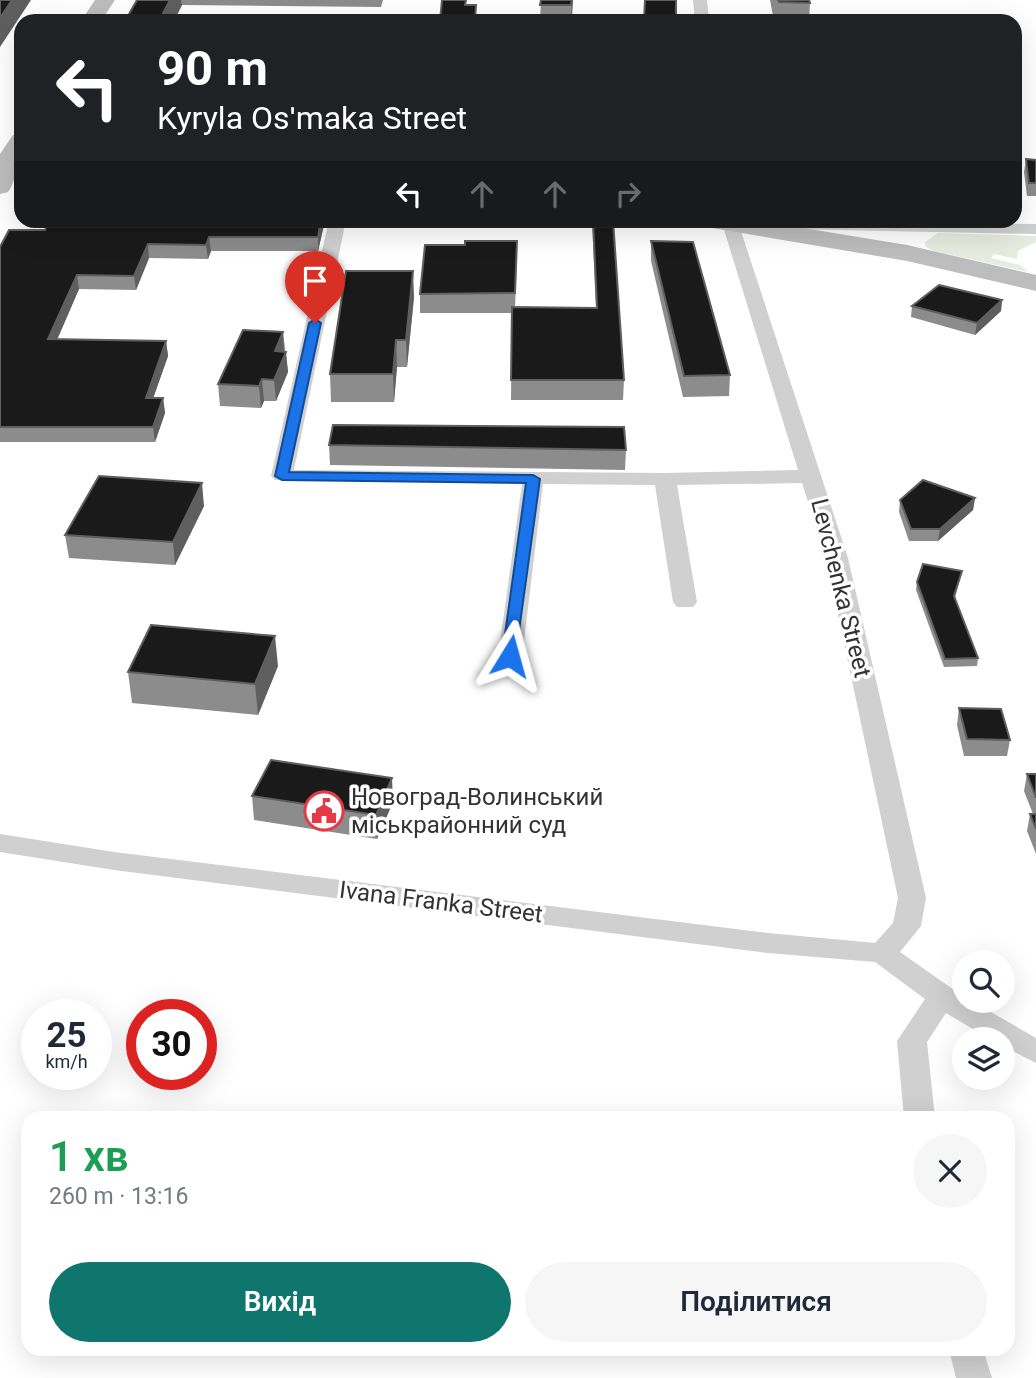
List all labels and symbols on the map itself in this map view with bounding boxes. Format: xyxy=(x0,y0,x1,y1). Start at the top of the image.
pin xyxy=(285,251,345,323)
street label: Levchenka Street xyxy=(805,496,877,680)
position arrow xyxy=(473,619,547,693)
place label: Новоград-Волинський міськрайонний суд xyxy=(351,783,603,839)
public building icon: Новоград-Волинський міськрайонний суд xyxy=(303,790,345,832)
street label: Ivana Franka Street xyxy=(338,876,544,928)
speed limit sign: 30 xyxy=(126,999,217,1090)

